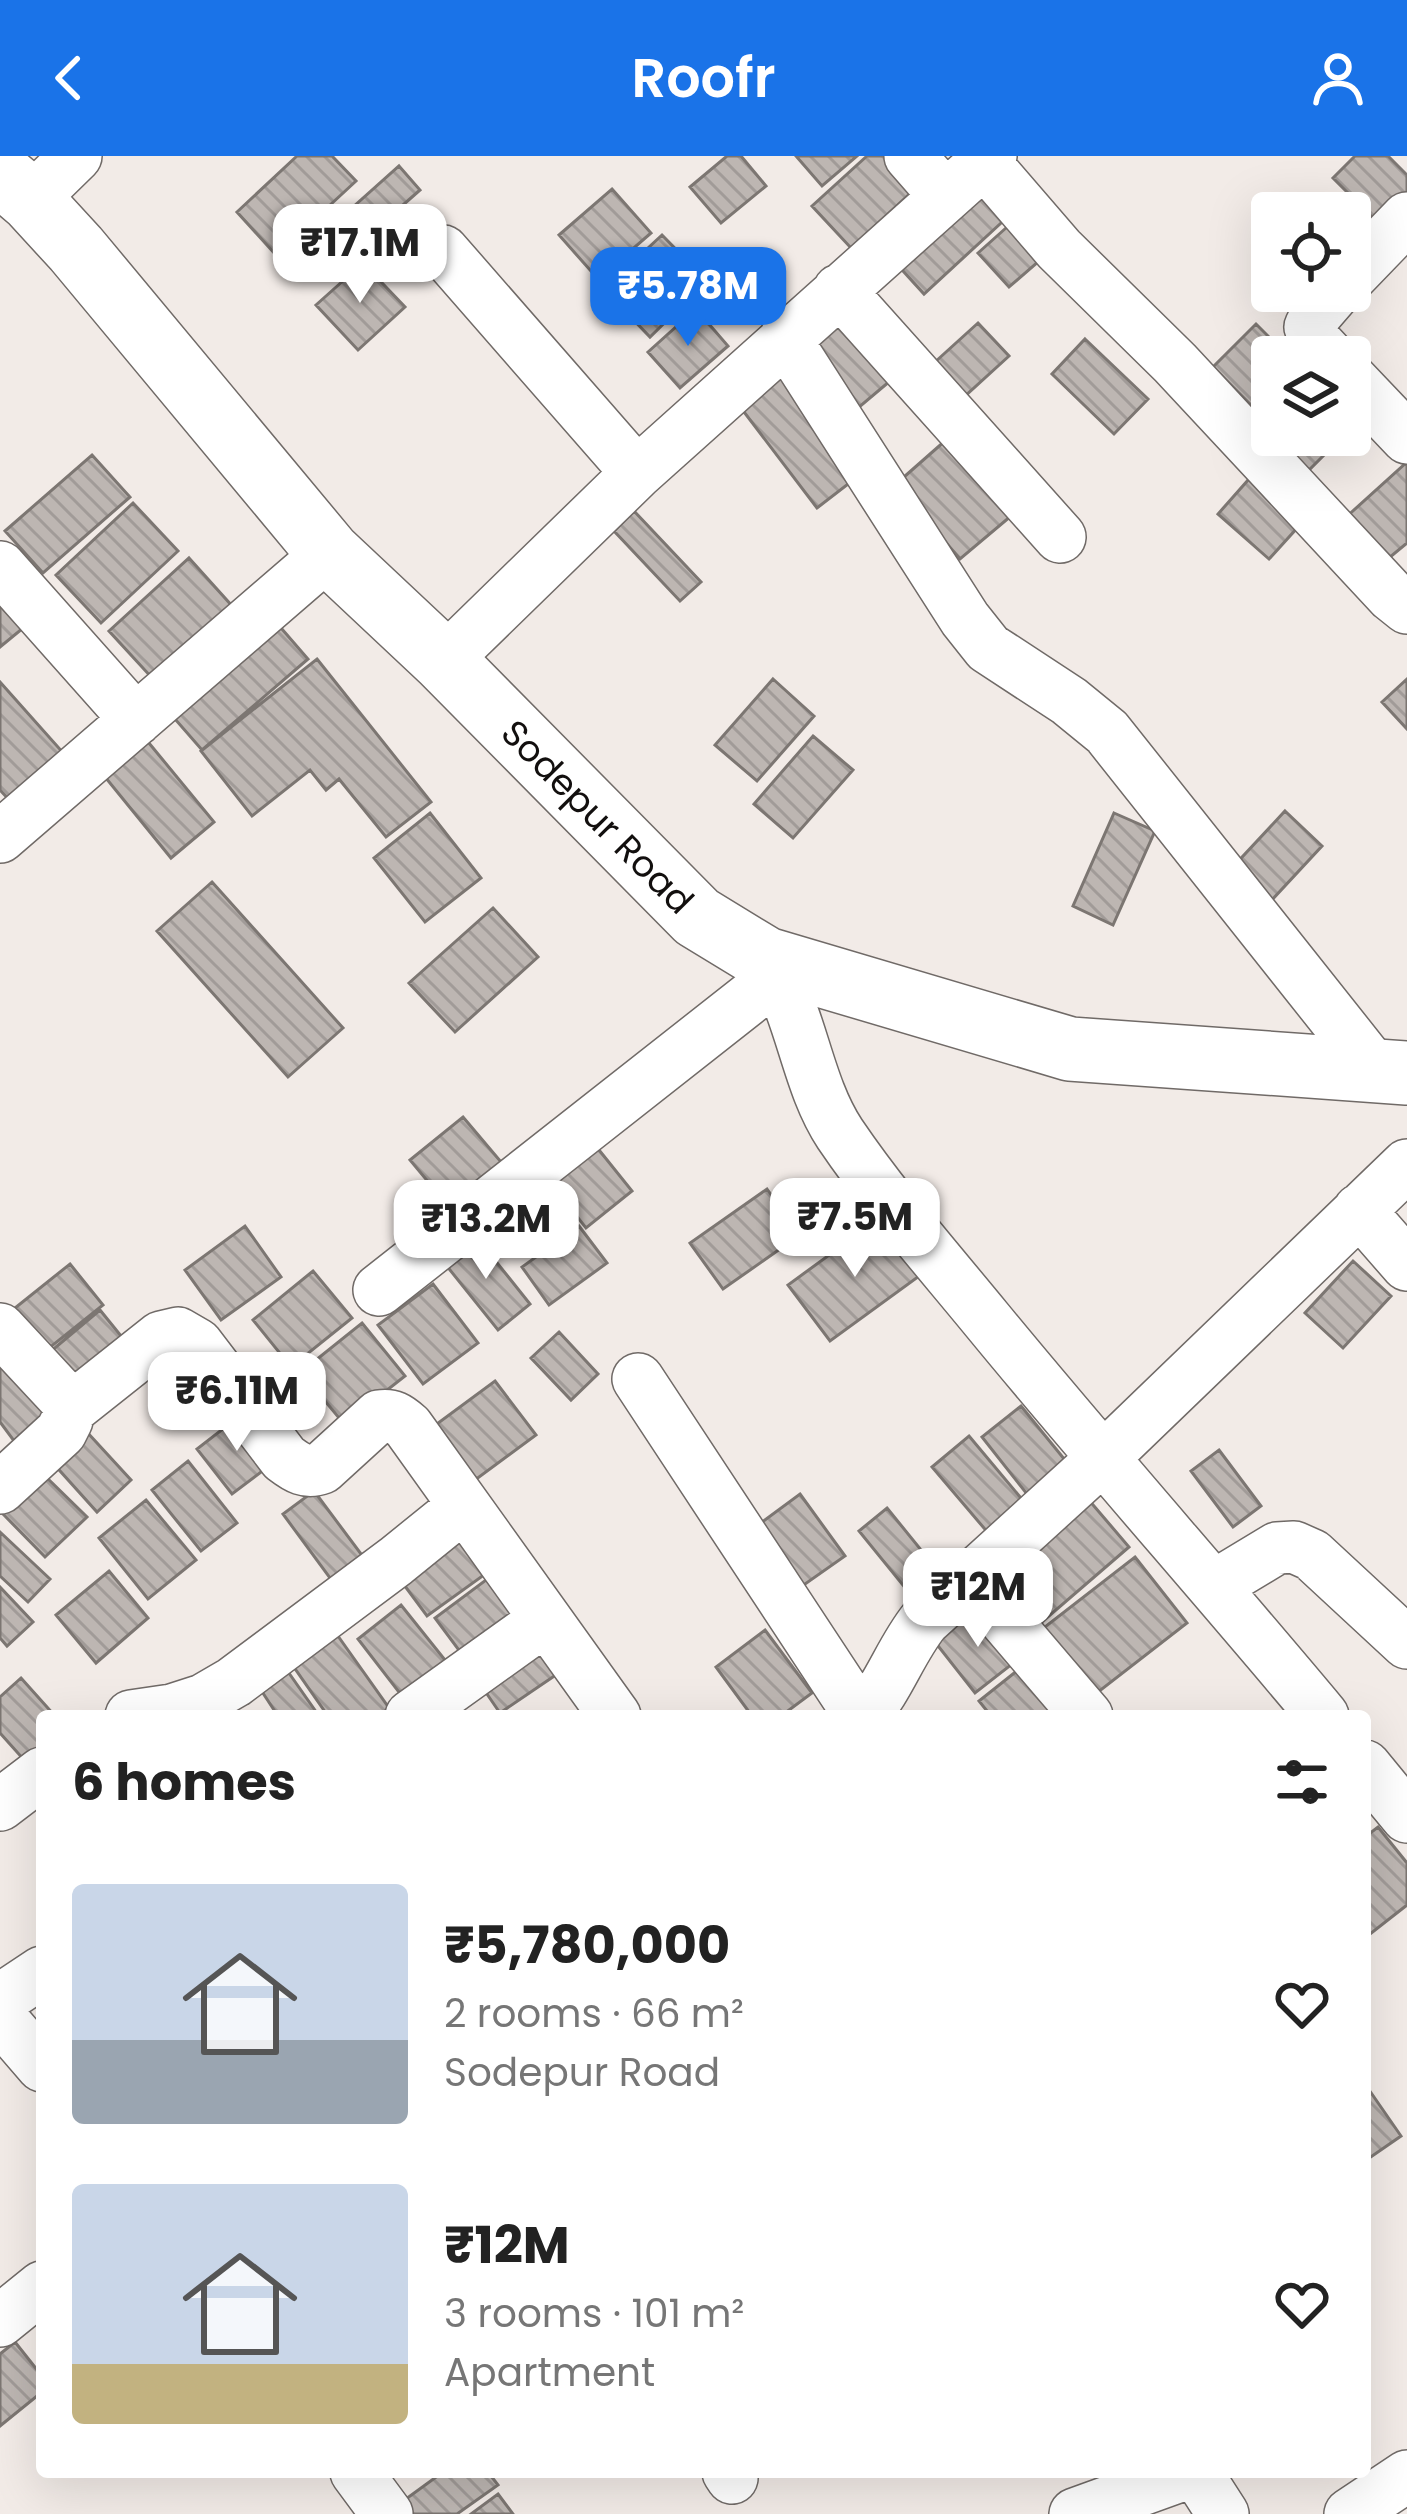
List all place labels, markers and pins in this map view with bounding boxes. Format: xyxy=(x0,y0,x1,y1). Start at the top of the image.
pin: ₹17.1M xyxy=(262,204,458,306)
pin: ₹5.78M xyxy=(590,247,786,349)
pin: ₹7.5M xyxy=(771,1178,939,1280)
pin: ₹13.2M xyxy=(388,1180,584,1282)
pin: ₹6.11M xyxy=(139,1352,335,1454)
pin: ₹12M xyxy=(907,1548,1049,1650)

